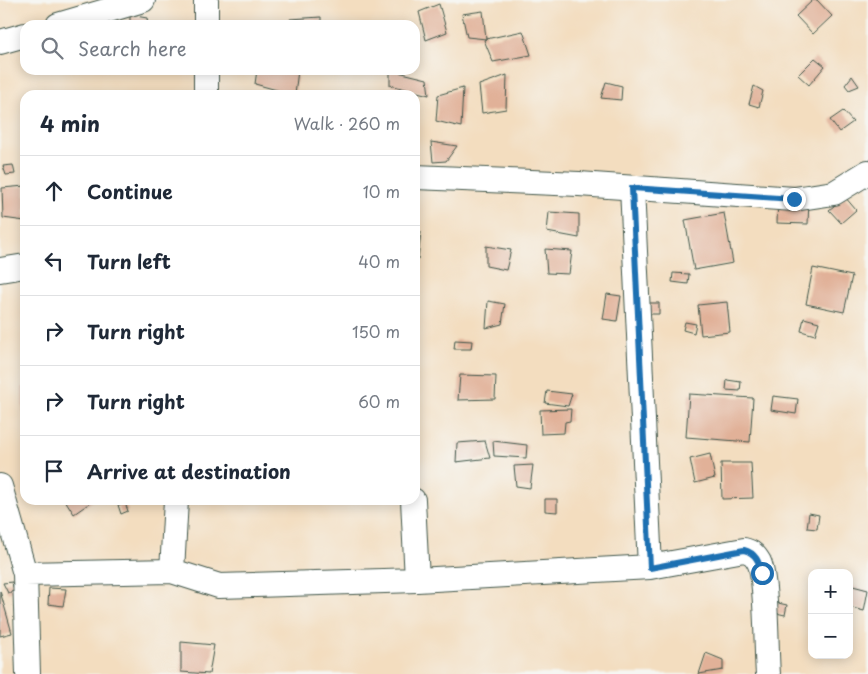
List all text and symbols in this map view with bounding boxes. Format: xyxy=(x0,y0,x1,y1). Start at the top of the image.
search box xyxy=(20,20,420,75)
icon: search xyxy=(38,34,66,62)
text: Search here xyxy=(78,34,187,62)
text: 4 min xyxy=(40,107,100,139)
text: Walk · 260 m xyxy=(294,111,400,135)
icon: ahead xyxy=(40,177,68,205)
text: Continue xyxy=(87,177,173,205)
text: 10 m xyxy=(363,179,400,203)
route end xyxy=(783,188,806,211)
icon: left xyxy=(40,247,68,275)
text: Turn left xyxy=(87,247,171,275)
text: 40 m xyxy=(358,249,400,273)
icon: right xyxy=(40,317,68,345)
text: Turn right xyxy=(87,317,185,345)
text: 150 m xyxy=(352,319,400,343)
icon: right xyxy=(40,387,68,415)
text: Turn right xyxy=(87,387,185,415)
text: 60 m xyxy=(358,389,400,413)
icon: arrive xyxy=(40,457,68,485)
text: Arrive at destination xyxy=(87,457,291,485)
route start xyxy=(751,562,774,585)
map controls xyxy=(808,569,853,659)
button: + xyxy=(808,569,853,614)
button: − xyxy=(808,614,853,659)

